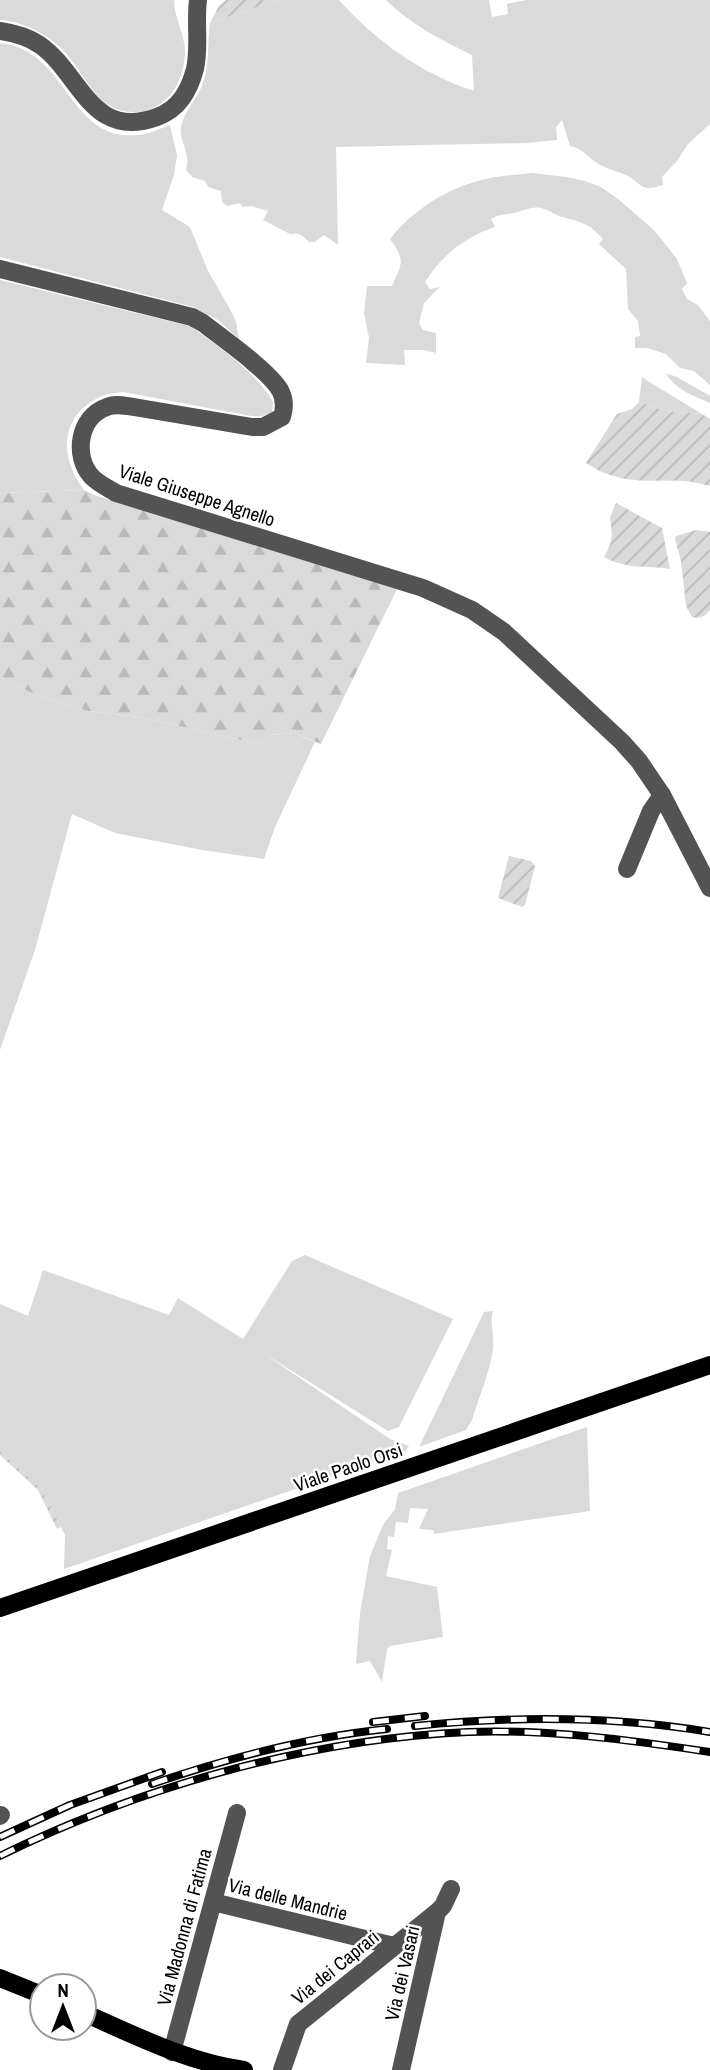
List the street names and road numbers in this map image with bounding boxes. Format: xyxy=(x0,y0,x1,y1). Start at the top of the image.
street label: Viale Giuseppe Agnello xyxy=(116,458,278,532)
street label: Viale Paolo Orsi xyxy=(290,1436,406,1498)
street label: Via Madonna di Fatima xyxy=(151,1845,218,2009)
street label: Via delle Mandrie xyxy=(226,1872,350,1926)
street label: Via dei Vasari xyxy=(378,1923,426,2023)
street label: Via dei Caprari xyxy=(286,1924,384,2010)

